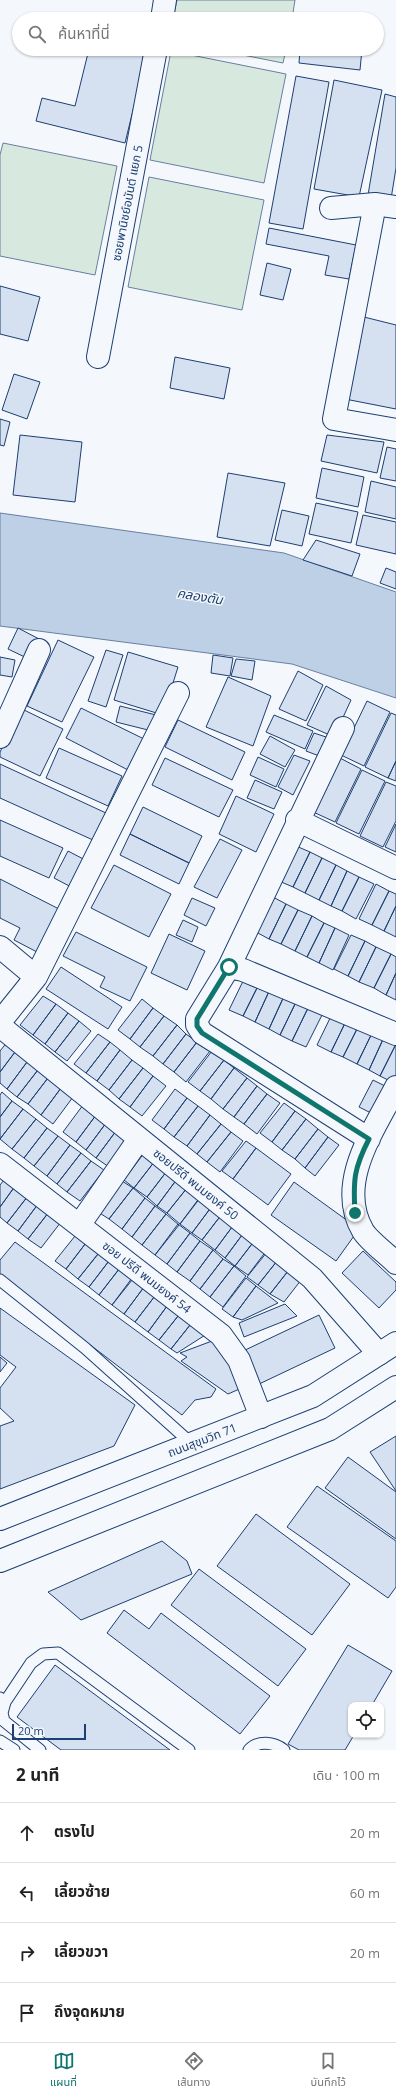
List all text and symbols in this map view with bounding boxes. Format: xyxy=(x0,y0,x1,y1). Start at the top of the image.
search box xyxy=(12,12,384,56)
icon: search xyxy=(26,23,48,45)
text: ค้นหาที่นี่ xyxy=(58,23,110,43)
street label: ซอยพานิชย์อนันต์ แยก 5 xyxy=(107,143,147,263)
water label: คลองตัน xyxy=(176,584,225,609)
route start xyxy=(220,958,238,976)
street label: ซอยปรีดี พนมยงค์ 50 xyxy=(150,1144,242,1224)
route end xyxy=(346,1204,364,1222)
street label: ซอย ปรีดี พนมยงค์ 54 xyxy=(99,1237,195,1317)
street label: ถนนสุขุมวิท 71 xyxy=(165,1419,239,1461)
map controls xyxy=(348,1702,384,1738)
button: locate xyxy=(348,1702,384,1738)
scale bar xyxy=(12,1722,86,1741)
text: 20 m xyxy=(18,1723,44,1738)
text: 2 นาที xyxy=(16,1763,59,1786)
text: เดิน · 100 m xyxy=(312,1766,380,1784)
text: ตรงไป xyxy=(54,1821,95,1841)
icon: ahead xyxy=(16,1822,38,1844)
text: 20 m xyxy=(350,1824,380,1842)
text: เลี้ยวซ้าย xyxy=(54,1881,110,1901)
icon: left xyxy=(16,1882,38,1904)
text: 60 m xyxy=(350,1884,380,1902)
text: เลี้ยวขวา xyxy=(54,1941,108,1961)
icon: right xyxy=(16,1942,38,1964)
text: 20 m xyxy=(350,1944,380,1962)
text: ถึงจุดหมาย xyxy=(54,2001,125,2021)
icon: arrive xyxy=(16,2002,38,2024)
tab: แผนที่ xyxy=(50,2050,77,2091)
tab: เส้นทาง xyxy=(177,2050,210,2091)
tab: บันทึกไว้ xyxy=(311,2050,346,2091)

